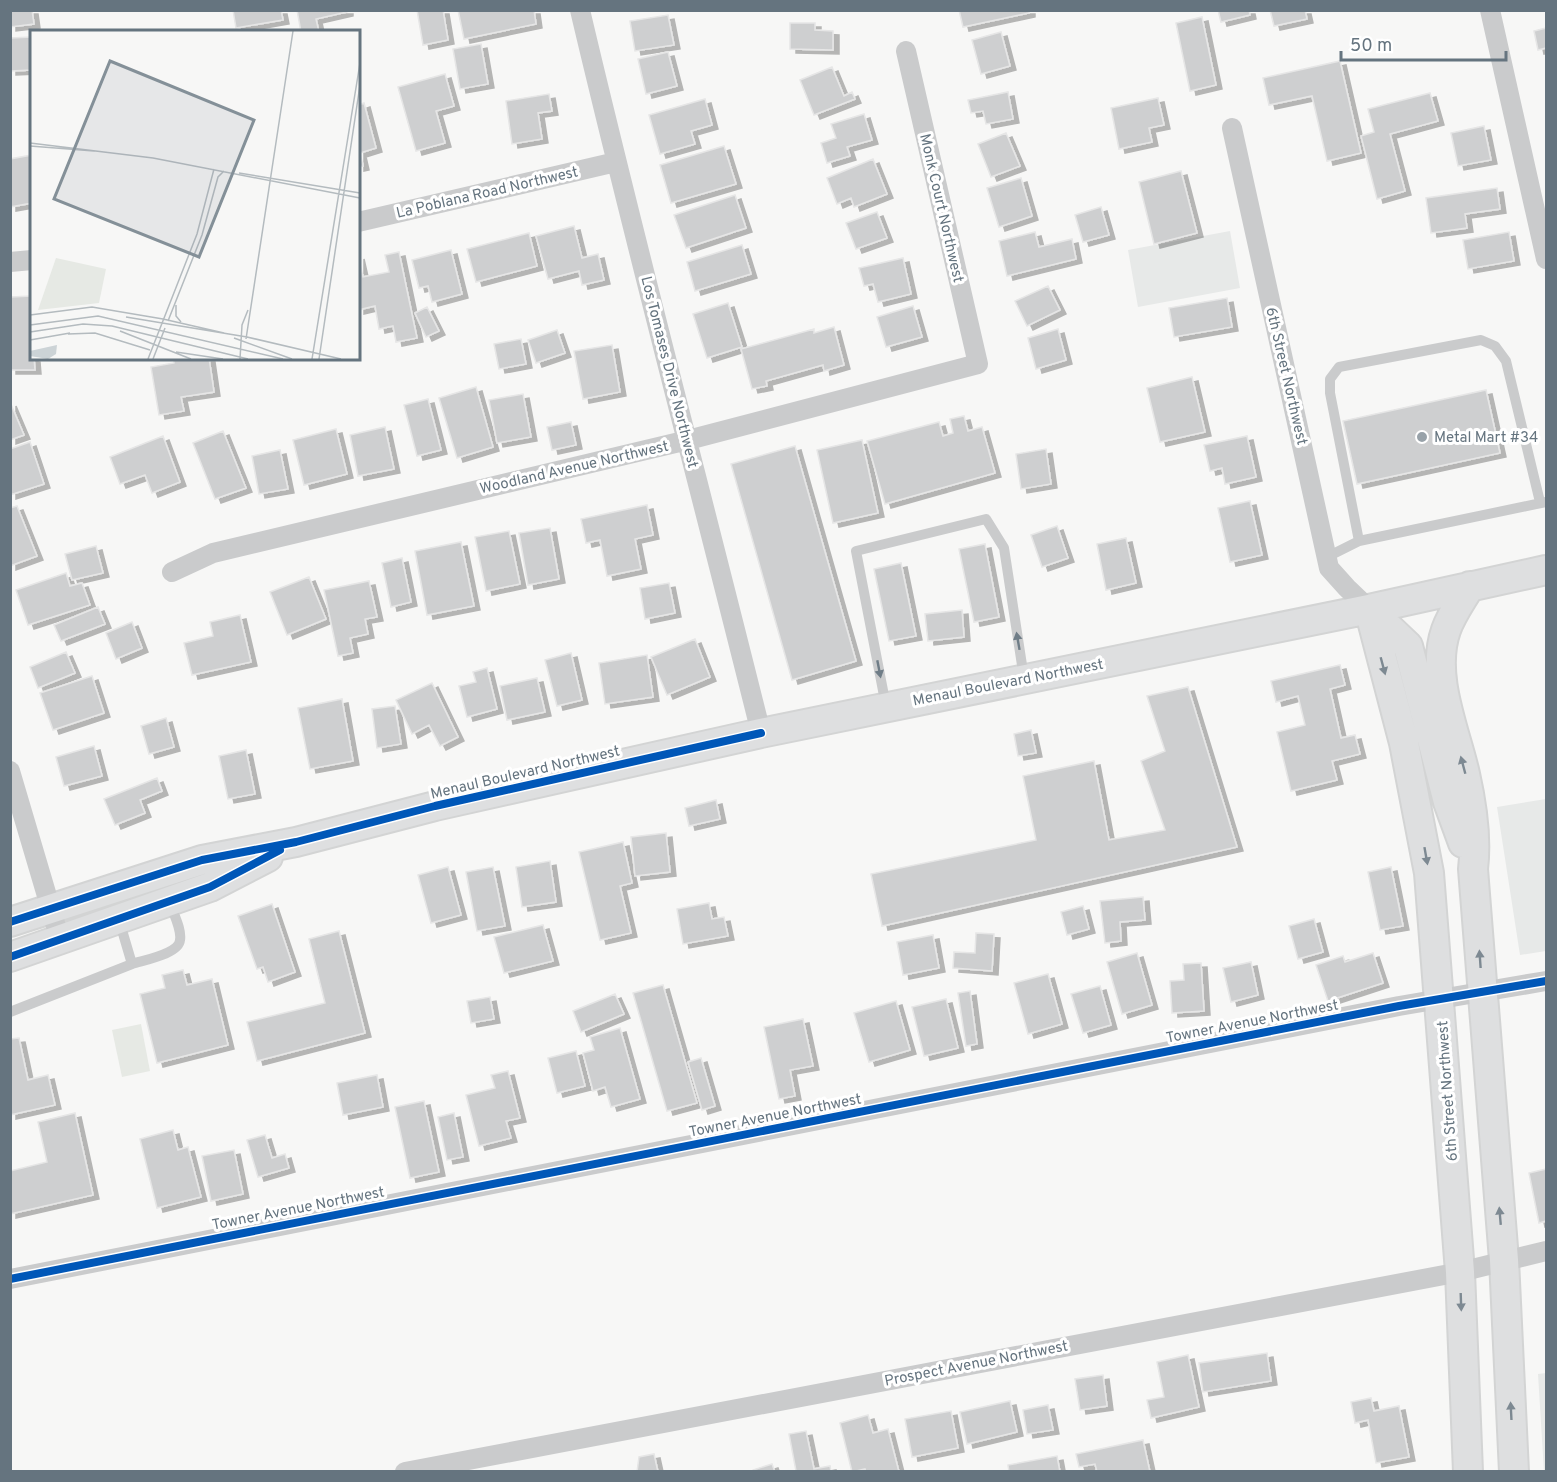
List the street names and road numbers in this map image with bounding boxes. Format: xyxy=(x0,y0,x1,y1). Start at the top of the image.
street label: Monk Court Northwest xyxy=(914,132,967,285)
street label: La Poblana Road Northwest xyxy=(395,163,580,224)
street label: Los Tomases Drive Northwest xyxy=(635,274,702,470)
street label: 6th Street Northwest xyxy=(1260,306,1311,447)
street label: Woodland Avenue Northwest xyxy=(478,437,671,499)
street label: Menaul Boulevard Northwest xyxy=(911,656,1105,711)
street label: Menaul Boulevard Northwest xyxy=(429,742,622,805)
street label: Towner Avenue Northwest xyxy=(1164,996,1340,1049)
street label: 6th Street Northwest xyxy=(1434,1020,1463,1162)
street label: Towner Avenue Northwest xyxy=(687,1090,863,1143)
street label: Towner Avenue Northwest xyxy=(210,1183,386,1236)
street label: Prospect Avenue Northwest xyxy=(883,1337,1070,1392)

